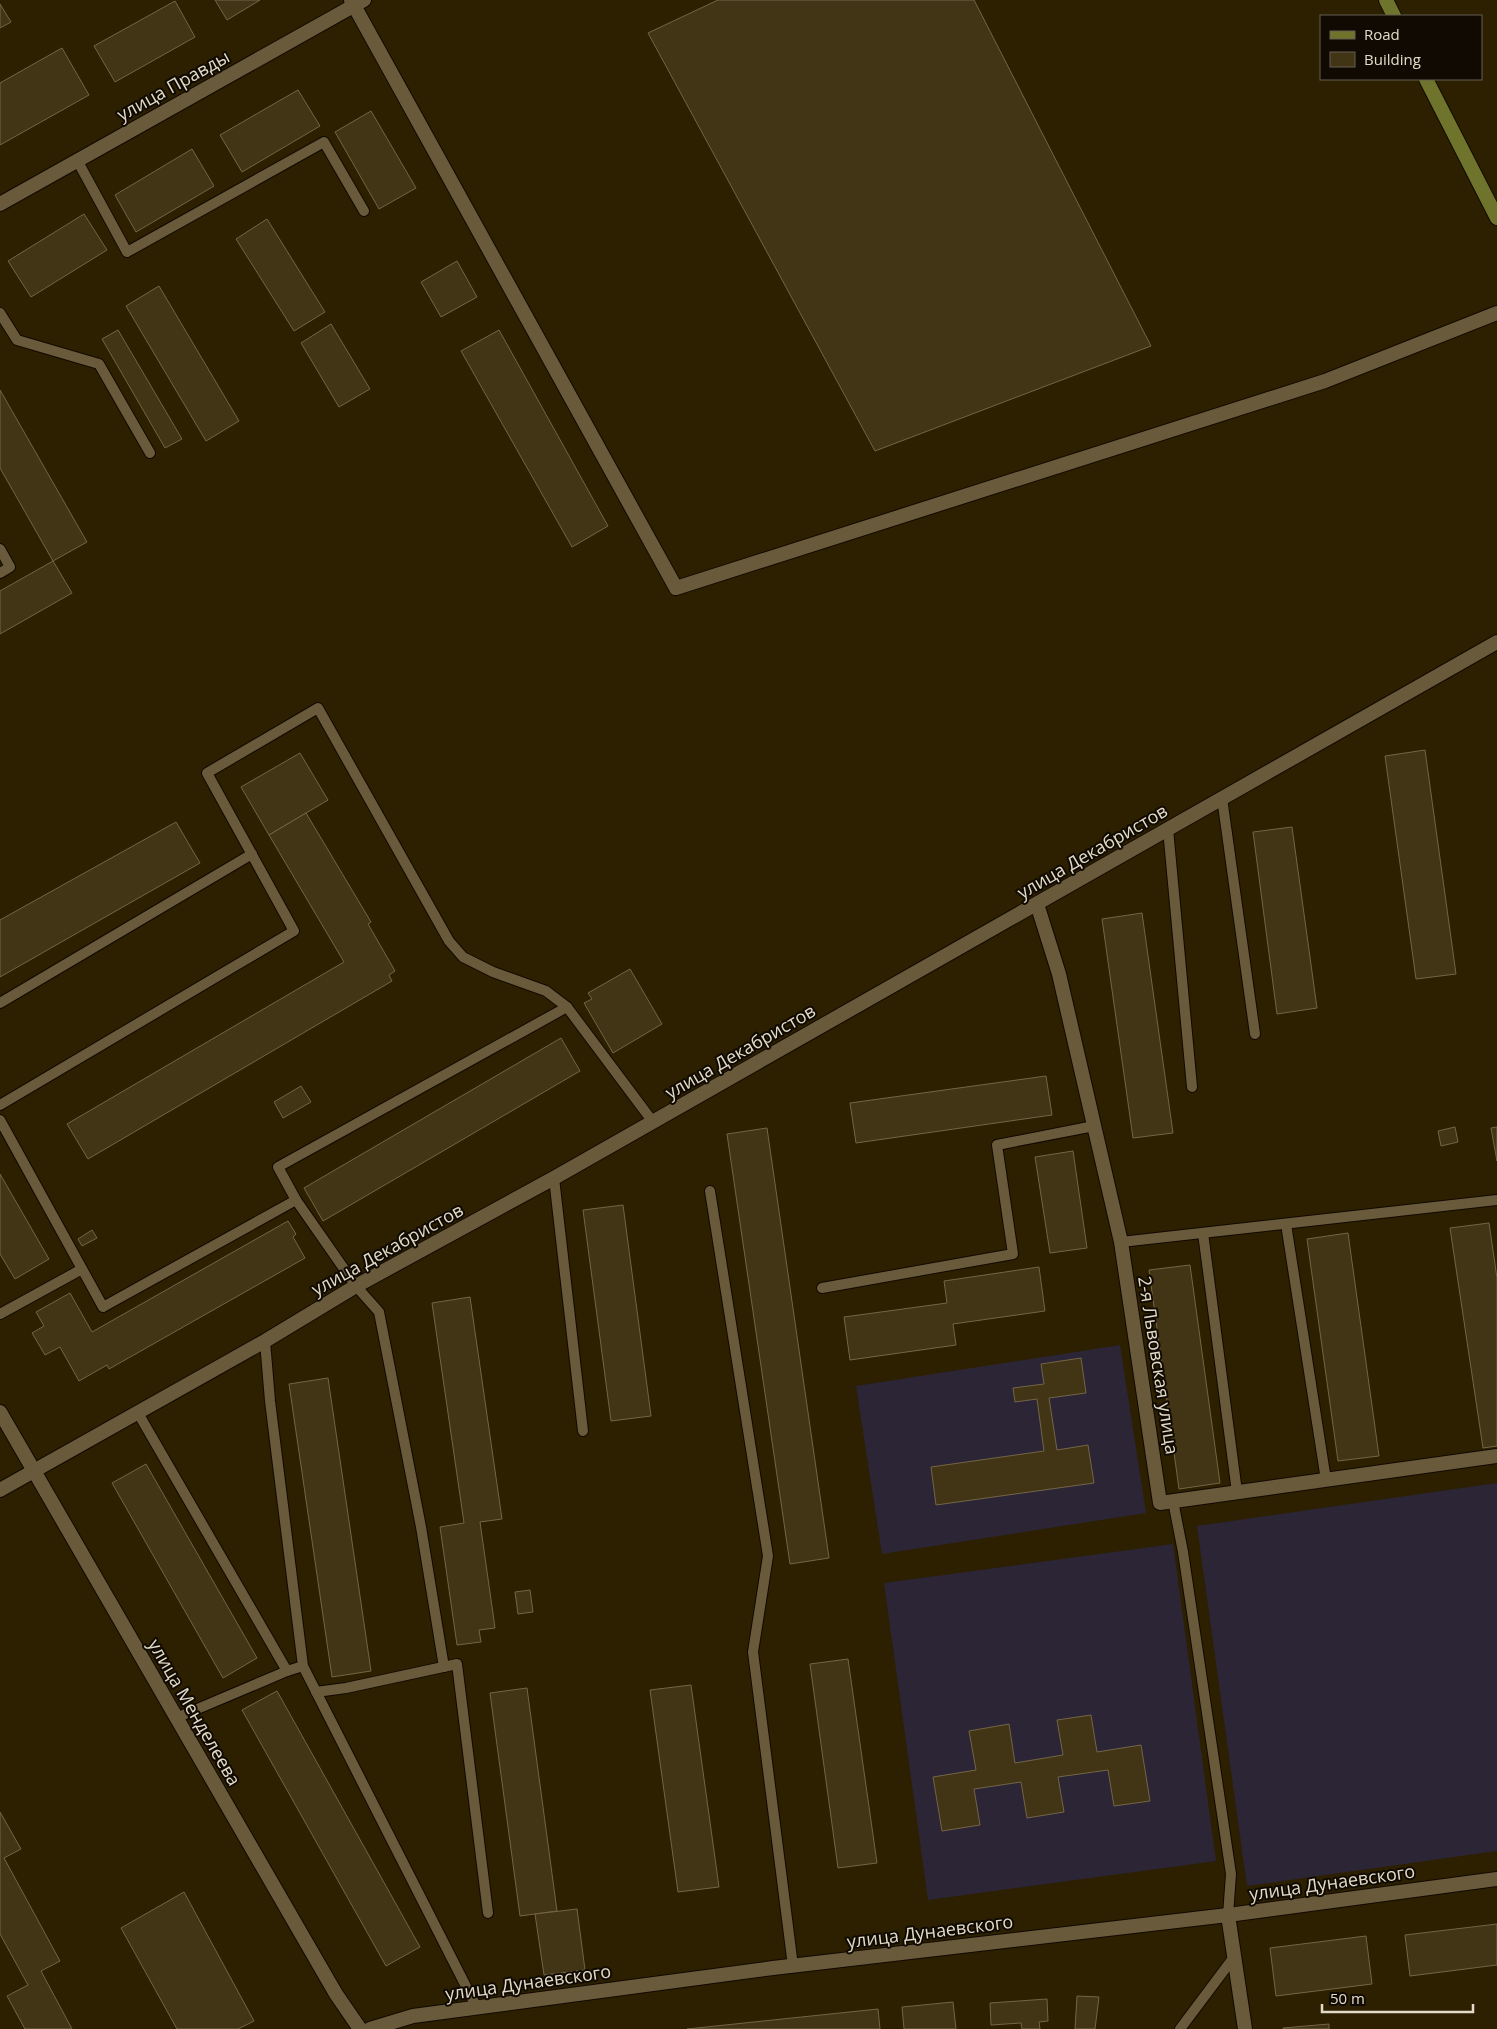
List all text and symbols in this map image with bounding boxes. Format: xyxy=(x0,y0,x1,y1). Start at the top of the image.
legend xyxy=(1320,15,1482,80)
text: Road xyxy=(1364,24,1400,44)
street label: улица Правды xyxy=(112,44,234,126)
text: Building xyxy=(1364,49,1421,69)
street label: улица Декабристов xyxy=(1012,798,1172,904)
street label: улица Декабристов xyxy=(660,998,820,1104)
street label: улица Декабристов xyxy=(307,1197,467,1301)
street label: 2-я Львовская улица xyxy=(1133,1274,1185,1456)
street label: улица Менделеева xyxy=(143,1634,247,1790)
street label: улица Дунаевского xyxy=(1248,1858,1416,1906)
street label: улица Дунаевского xyxy=(846,1909,1014,1953)
street label: улица Дунаевского xyxy=(444,1958,612,2006)
scale bar xyxy=(1322,1982,1473,2014)
text: 50 m xyxy=(1330,1988,1365,2008)

